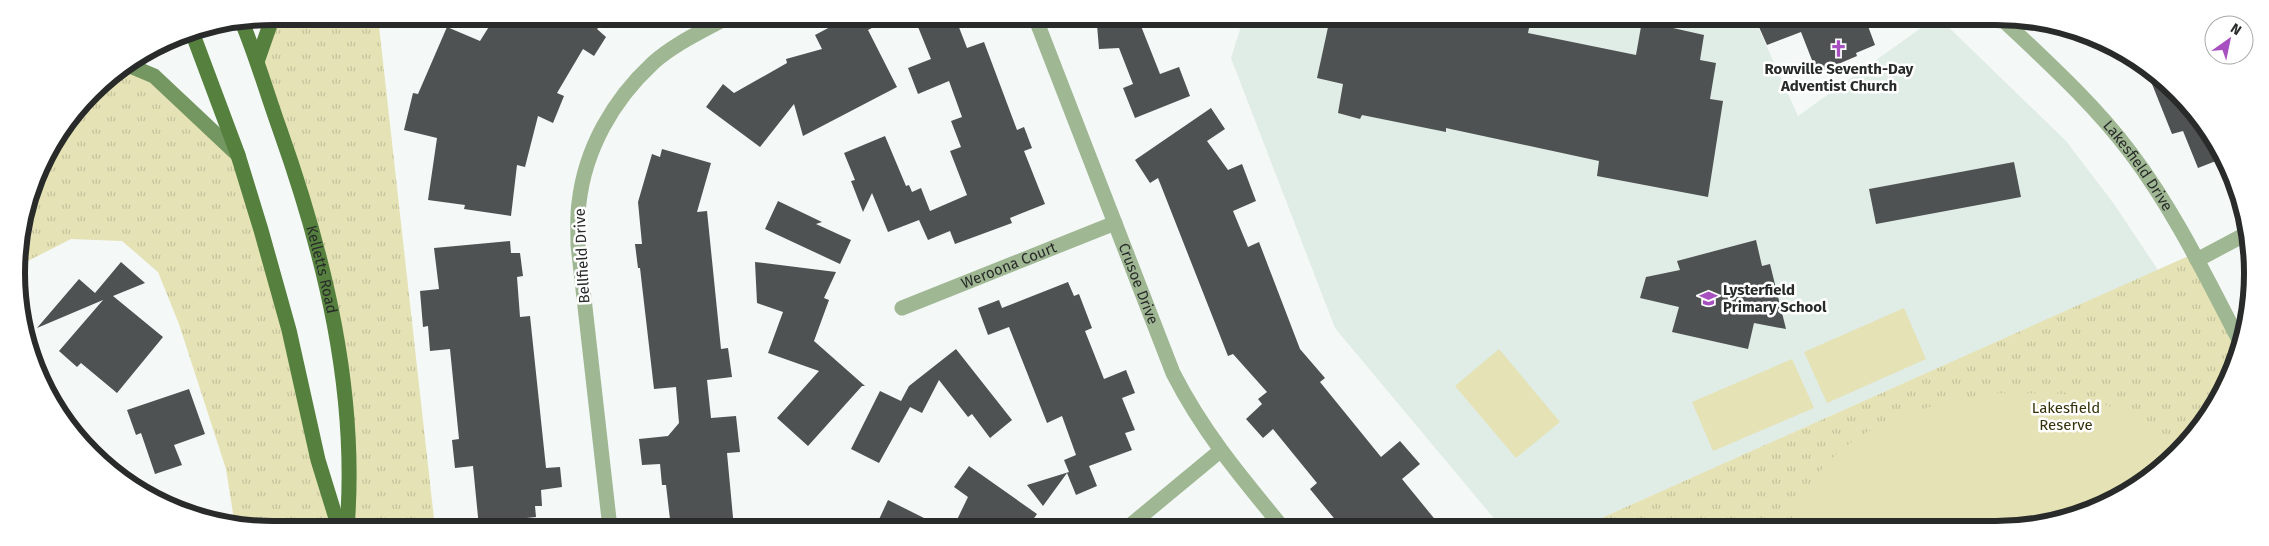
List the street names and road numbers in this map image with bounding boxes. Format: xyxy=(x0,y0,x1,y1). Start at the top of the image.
street label: Lakesfield Drive xyxy=(2099,117,2176,214)
street label: Bellfield Drive xyxy=(571,208,593,304)
street label: Kelletts Road xyxy=(302,223,341,315)
street label: Weroona Court xyxy=(959,238,1060,292)
street label: Crusoe Drive xyxy=(1114,240,1162,327)

